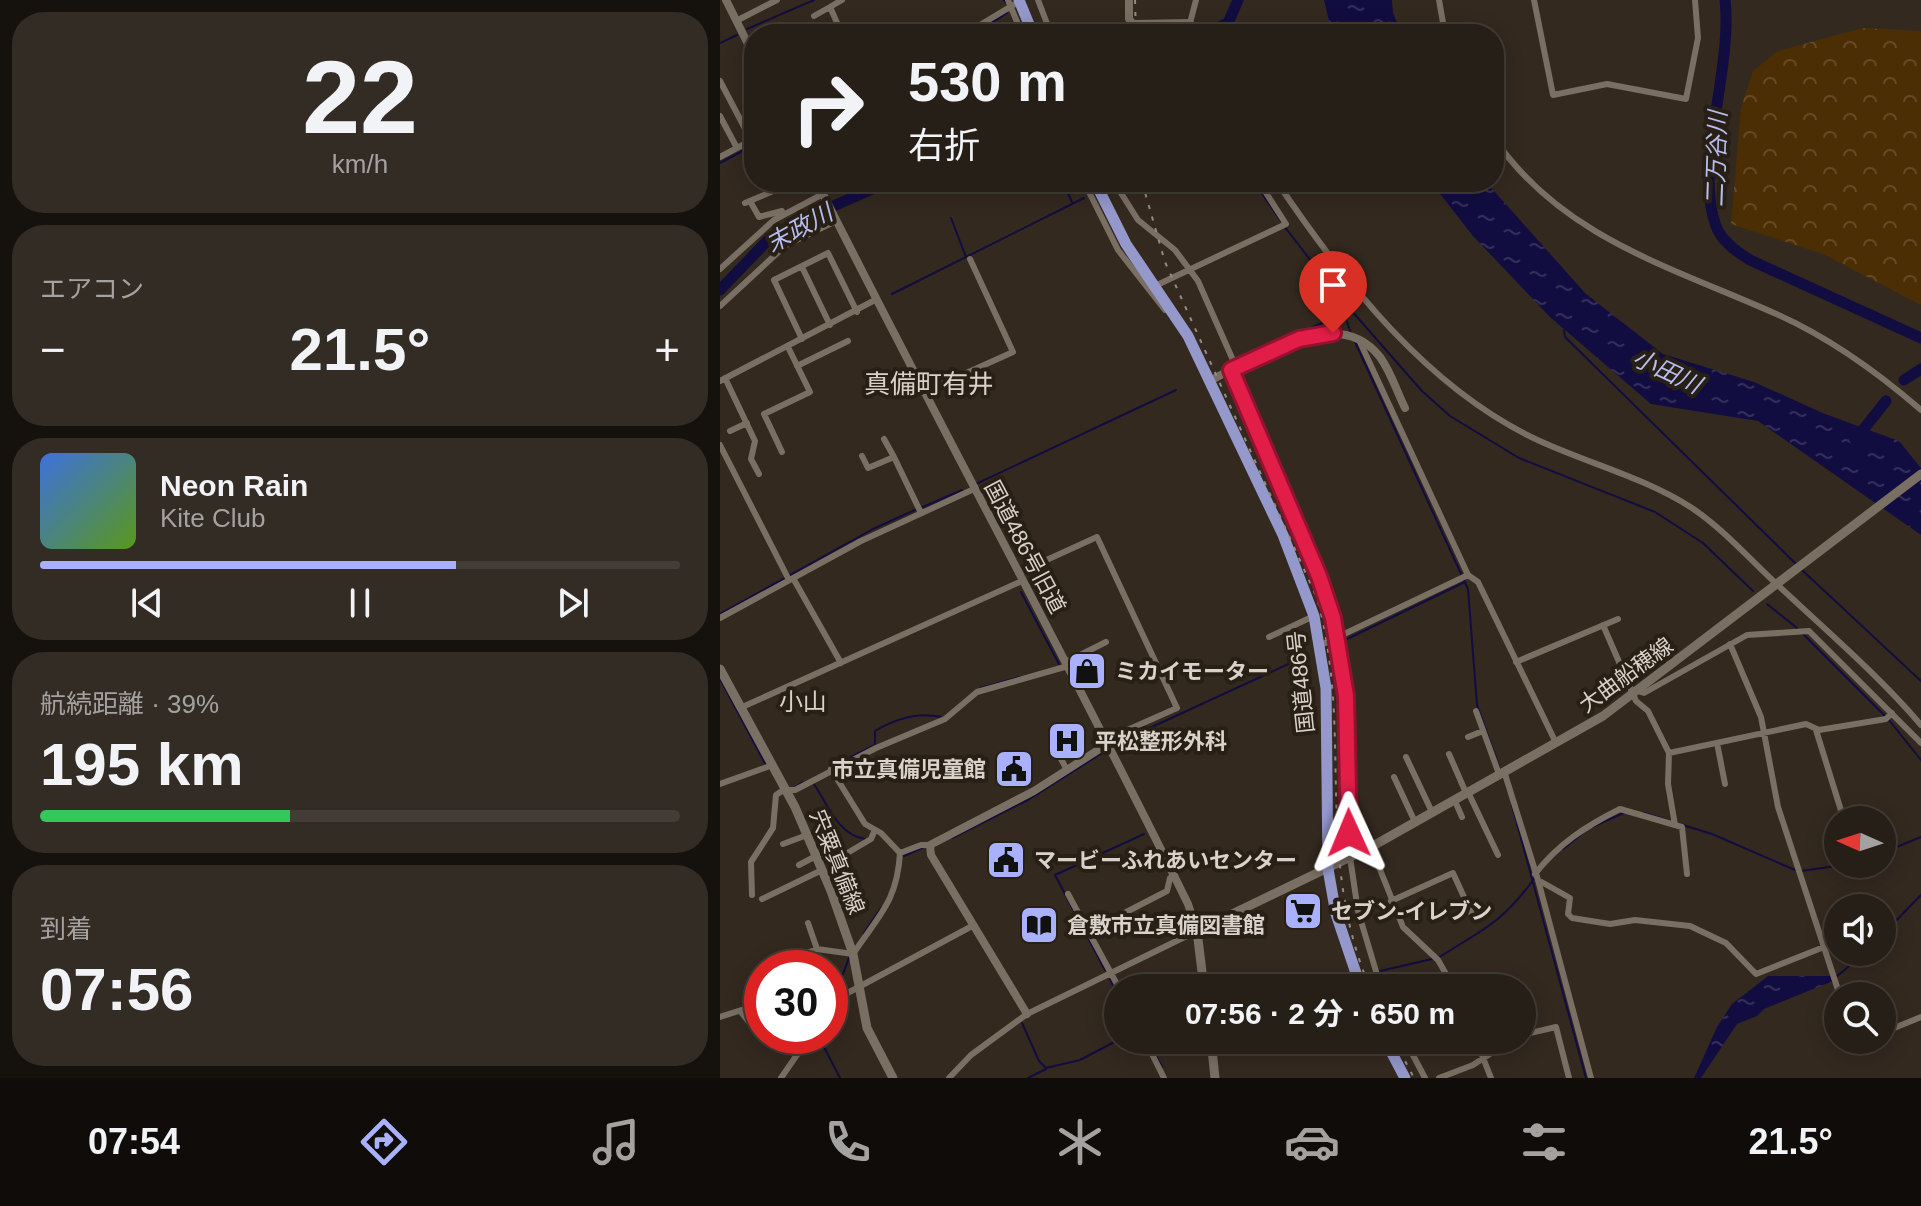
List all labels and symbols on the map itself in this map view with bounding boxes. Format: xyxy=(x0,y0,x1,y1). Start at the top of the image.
water label: 二万谷川 xyxy=(1701,108,1731,207)
water label: 末政川 xyxy=(761,197,840,257)
pin xyxy=(1299,251,1367,333)
water label: 小田川 xyxy=(1629,344,1708,400)
district label: 真備町有井 xyxy=(864,369,994,399)
street label: 国道486号旧道 xyxy=(980,476,1070,618)
street label: 国道486号 xyxy=(1283,630,1319,734)
street label: 大曲船穂線 xyxy=(1574,633,1678,717)
shop icon: ミカイモーター xyxy=(1066,650,1108,692)
place label: ミカイモーター xyxy=(1115,659,1269,684)
district label: 小山 xyxy=(779,688,827,715)
hospital icon: 平松整形外科 xyxy=(1046,720,1088,762)
place label: 平松整形外科 xyxy=(1095,729,1227,754)
public building icon: 市立真備児童館 xyxy=(993,748,1035,790)
place label: 市立真備児童館 xyxy=(832,757,986,782)
position arrow xyxy=(1307,791,1391,875)
street label: 宍粟真備線 xyxy=(805,806,869,918)
north arrow xyxy=(1824,806,1896,878)
public building icon: マービーふれあいセンター xyxy=(985,839,1027,881)
place label: マービーふれあいセンター xyxy=(1034,848,1297,873)
supermarket icon: セブン-イレブン xyxy=(1282,890,1324,932)
place label: セブン-イレブン xyxy=(1331,899,1492,924)
library icon: 倉敷市立真備図書館 xyxy=(1018,904,1060,946)
place label: 倉敷市立真備図書館 xyxy=(1067,913,1265,938)
speed limit sign: 30 xyxy=(744,950,848,1054)

